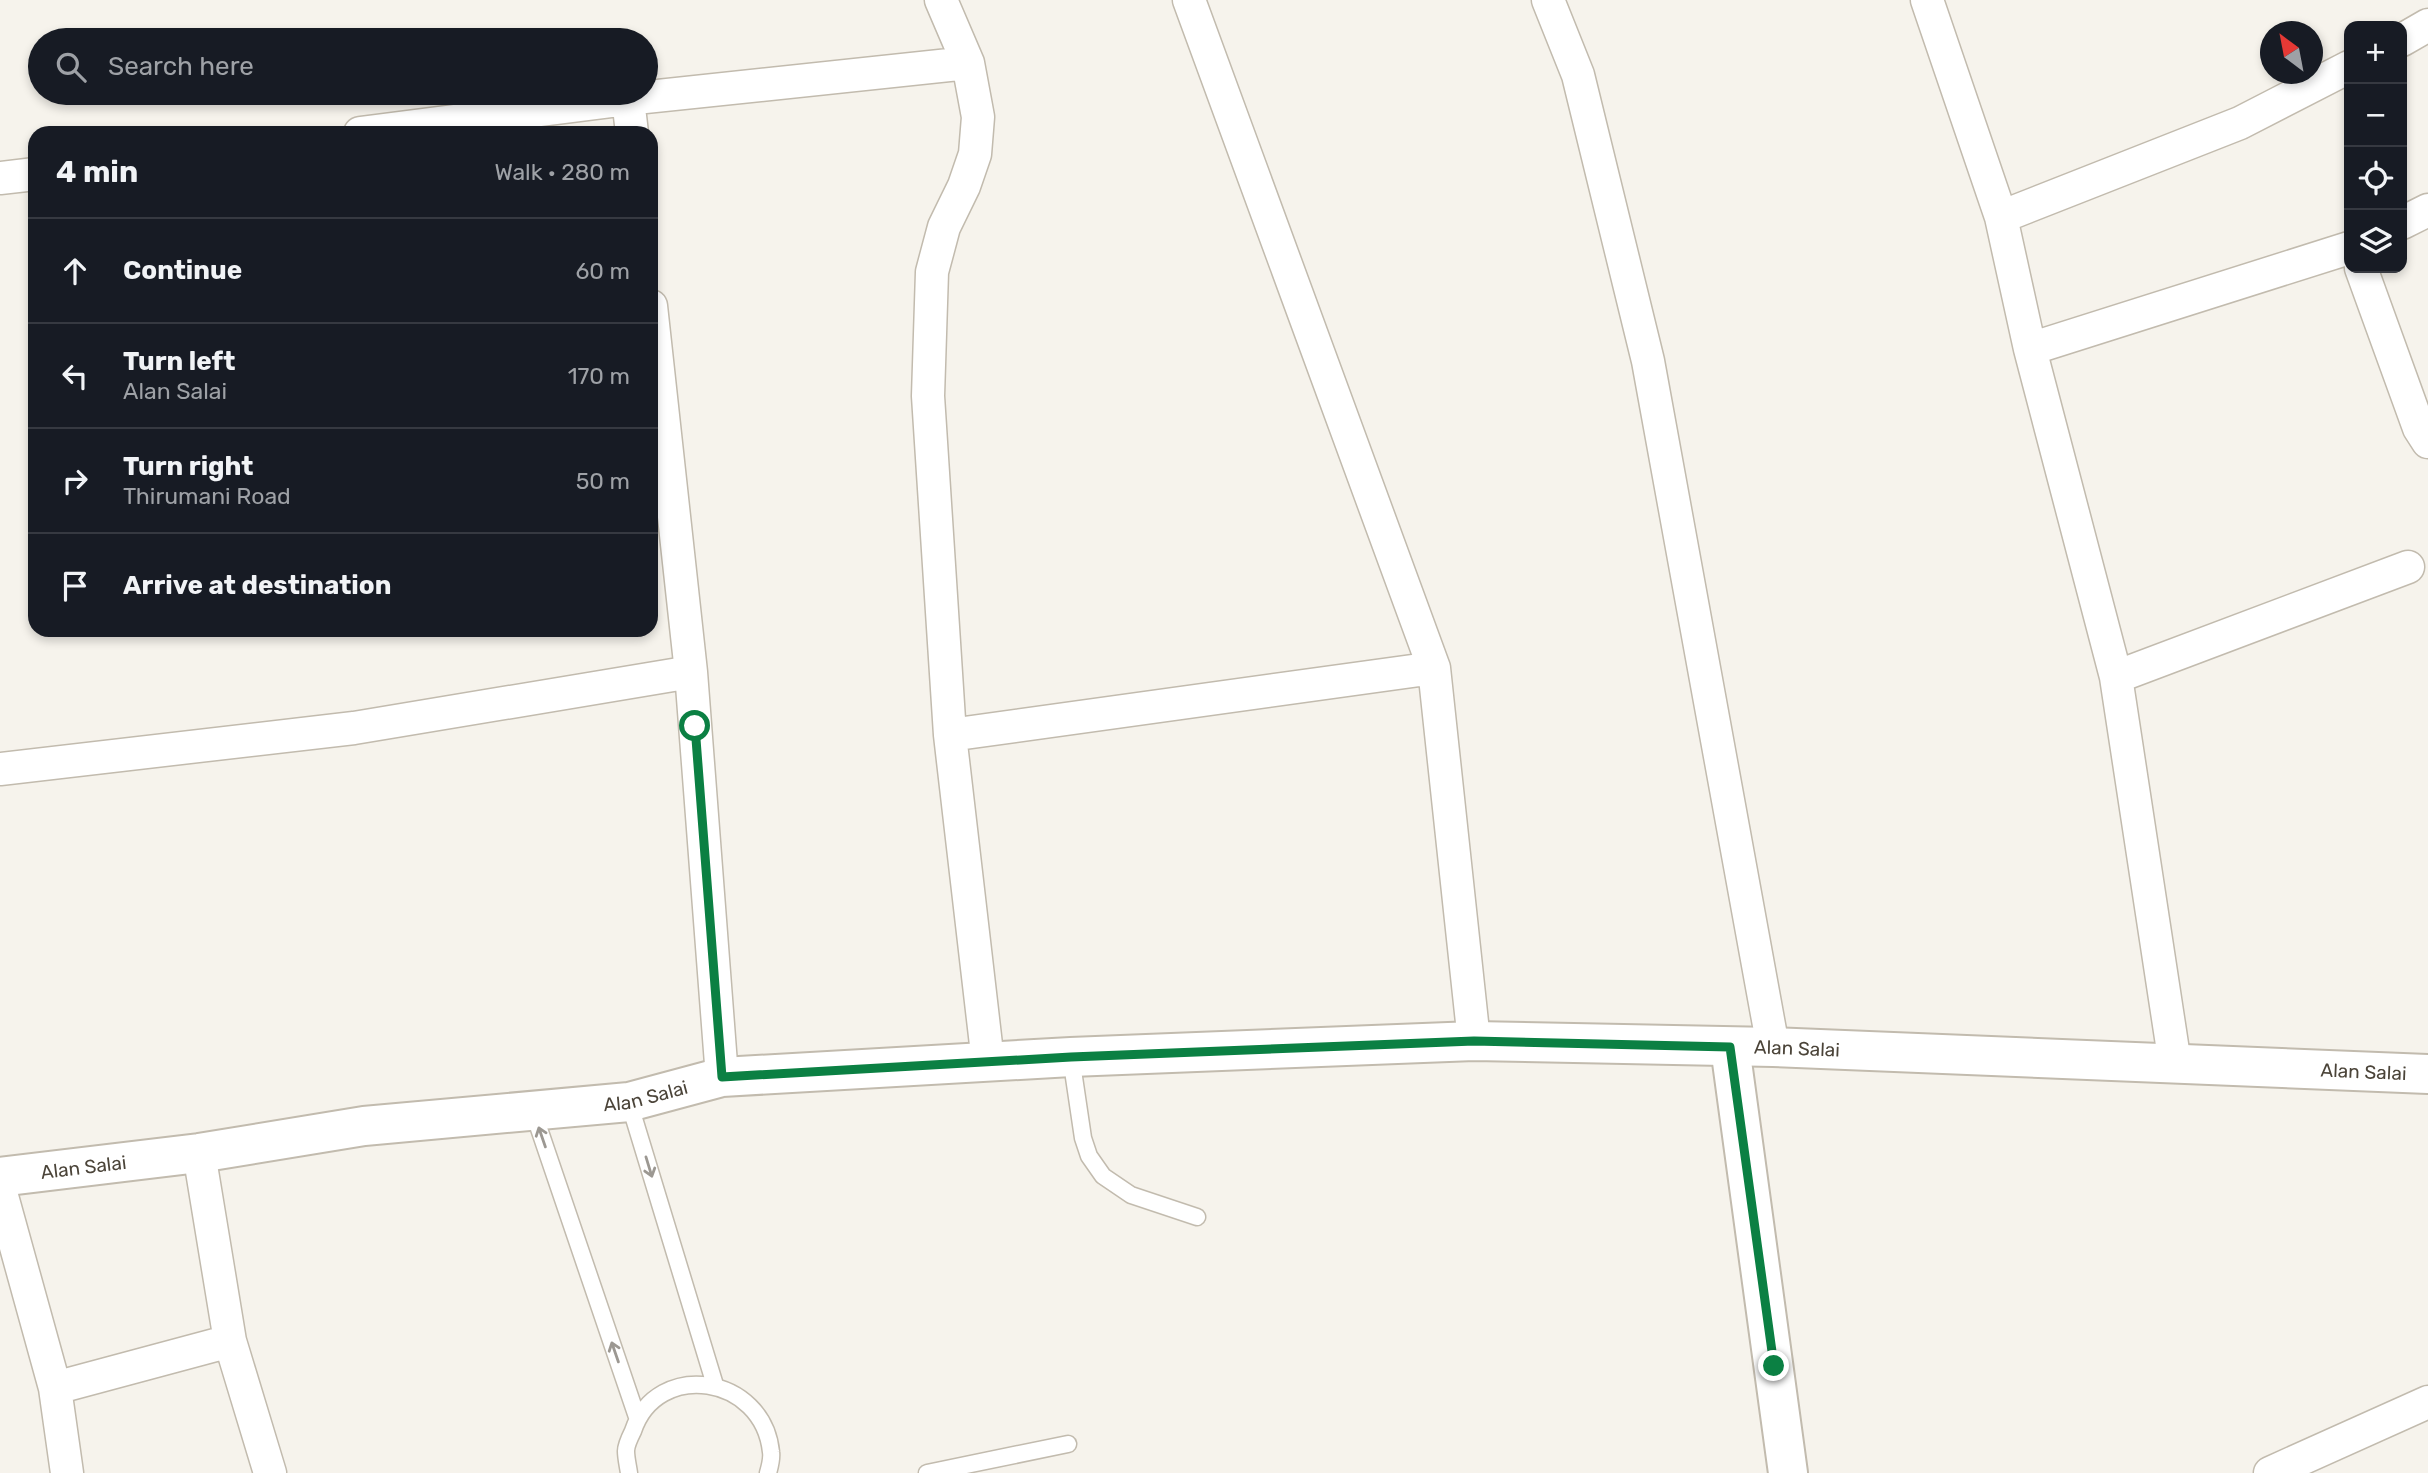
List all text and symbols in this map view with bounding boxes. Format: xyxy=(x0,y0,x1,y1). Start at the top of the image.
north arrow xyxy=(2260,21,2323,84)
map controls xyxy=(2344,21,2407,273)
button: + xyxy=(2344,21,2407,84)
search box xyxy=(28,28,658,105)
icon: search xyxy=(52,48,90,86)
text: Search here xyxy=(108,51,254,82)
button: − xyxy=(2344,84,2407,147)
button: locate xyxy=(2344,147,2407,210)
text: 4 min xyxy=(56,154,138,190)
text: Walk · 280 m xyxy=(494,158,630,186)
button: layers xyxy=(2344,210,2407,273)
icon: ahead xyxy=(56,252,94,290)
text: Continue xyxy=(123,255,242,286)
text: 60 m xyxy=(575,257,630,285)
text: Turn left xyxy=(123,346,235,377)
icon: left xyxy=(56,357,94,395)
text: 170 m xyxy=(568,362,630,390)
text: Alan Salai xyxy=(123,377,227,405)
text: Turn right xyxy=(123,451,253,482)
icon: right xyxy=(56,462,94,500)
text: 50 m xyxy=(576,467,630,495)
text: Thirumani Road xyxy=(123,482,291,510)
icon: arrive xyxy=(56,567,94,605)
text: Arrive at destination xyxy=(123,570,391,601)
route start xyxy=(679,710,710,741)
street label: Alan Salai xyxy=(1754,1036,1840,1062)
street label: Alan Salai xyxy=(2320,1059,2407,1085)
street label: Alan Salai xyxy=(602,1076,690,1116)
one-way arrow xyxy=(535,1126,547,1148)
street label: Alan Salai xyxy=(39,1151,128,1184)
one-way arrow xyxy=(643,1156,656,1178)
one-way arrow xyxy=(608,1342,620,1364)
route end xyxy=(1758,1350,1789,1381)

